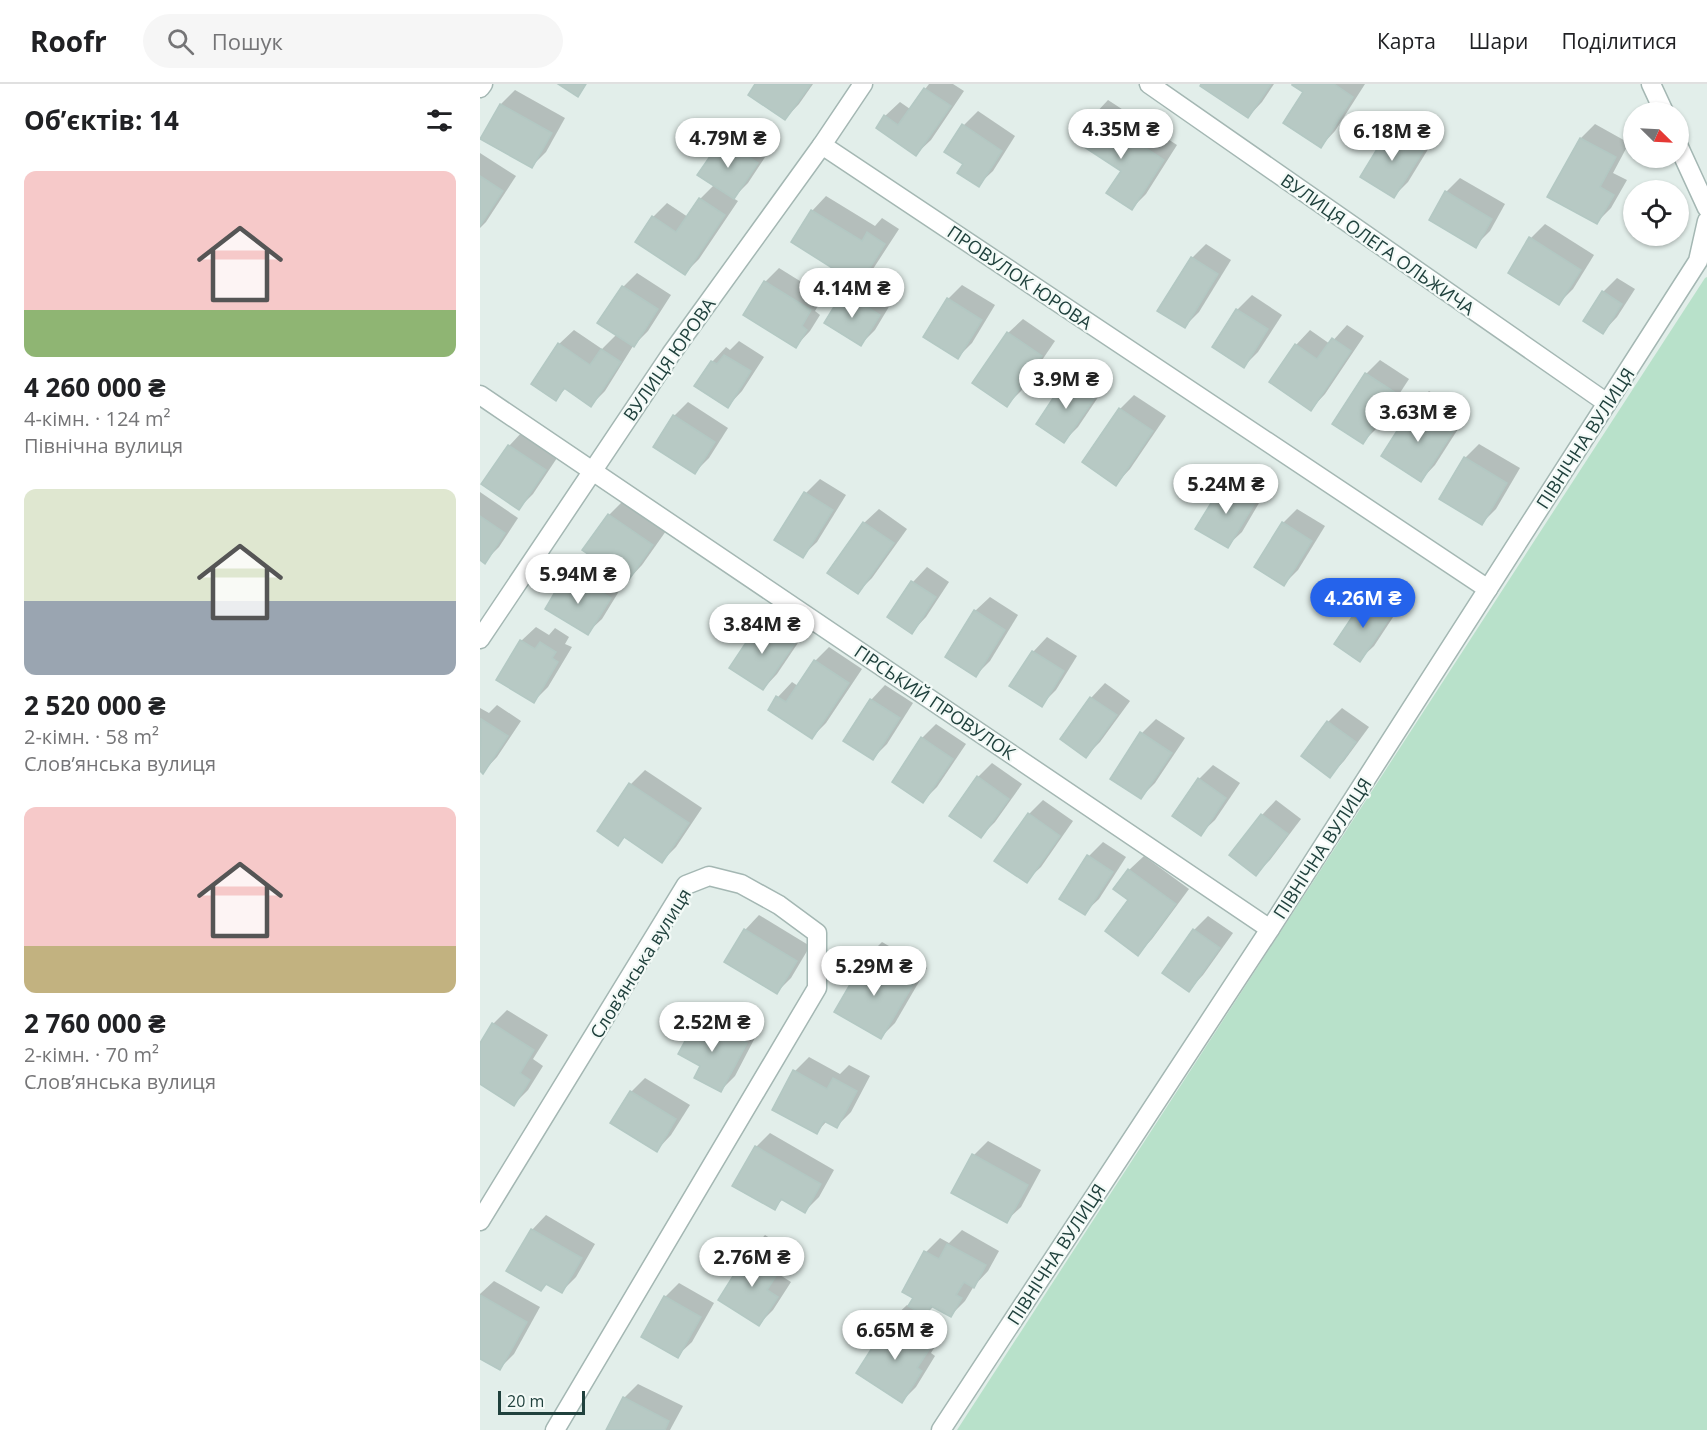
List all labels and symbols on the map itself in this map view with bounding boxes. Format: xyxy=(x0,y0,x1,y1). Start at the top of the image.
north arrow xyxy=(1623,102,1689,168)
pin: 4.35M ₴ xyxy=(1066,109,1176,160)
pin: 6.18M ₴ xyxy=(1337,111,1447,162)
pin: 4.79M ₴ xyxy=(673,118,783,169)
street label: ВУЛИЦЯ ОЛЕГА ОЛЬЖИЧА xyxy=(1276,168,1480,320)
street label: ПРОВУЛОК ЮРОВА xyxy=(943,220,1098,335)
pin: 4.14M ₴ xyxy=(797,268,907,319)
street label: ВУЛИЦЯ ЮРОВА xyxy=(618,292,721,425)
pin: 3.9M ₴ xyxy=(1017,359,1115,410)
street label: ПІВНІЧНА ВУЛИЦЯ xyxy=(1530,363,1640,513)
pin: 3.63M ₴ xyxy=(1363,392,1473,443)
pin: 5.24M ₴ xyxy=(1171,464,1281,515)
pin: 5.94M ₴ xyxy=(523,554,633,605)
pin: 4.26M ₴ xyxy=(1308,578,1418,629)
pin: 3.84M ₴ xyxy=(707,604,817,655)
street label: ГІРСЬКИЙ ПРОВУЛОК xyxy=(850,639,1020,765)
street label: ПІВНІЧНА ВУЛИЦЯ xyxy=(1267,773,1377,923)
street label: Словʼянська вулиця xyxy=(584,883,696,1043)
pin: 5.29M ₴ xyxy=(819,946,929,997)
pin: 2.52M ₴ xyxy=(657,1002,767,1053)
street label: ПІВНІЧНА ВУЛИЦЯ xyxy=(1001,1179,1111,1329)
pin: 2.76M ₴ xyxy=(697,1237,807,1288)
pin: 6.65M ₴ xyxy=(840,1310,950,1361)
scale bar xyxy=(498,1388,585,1416)

